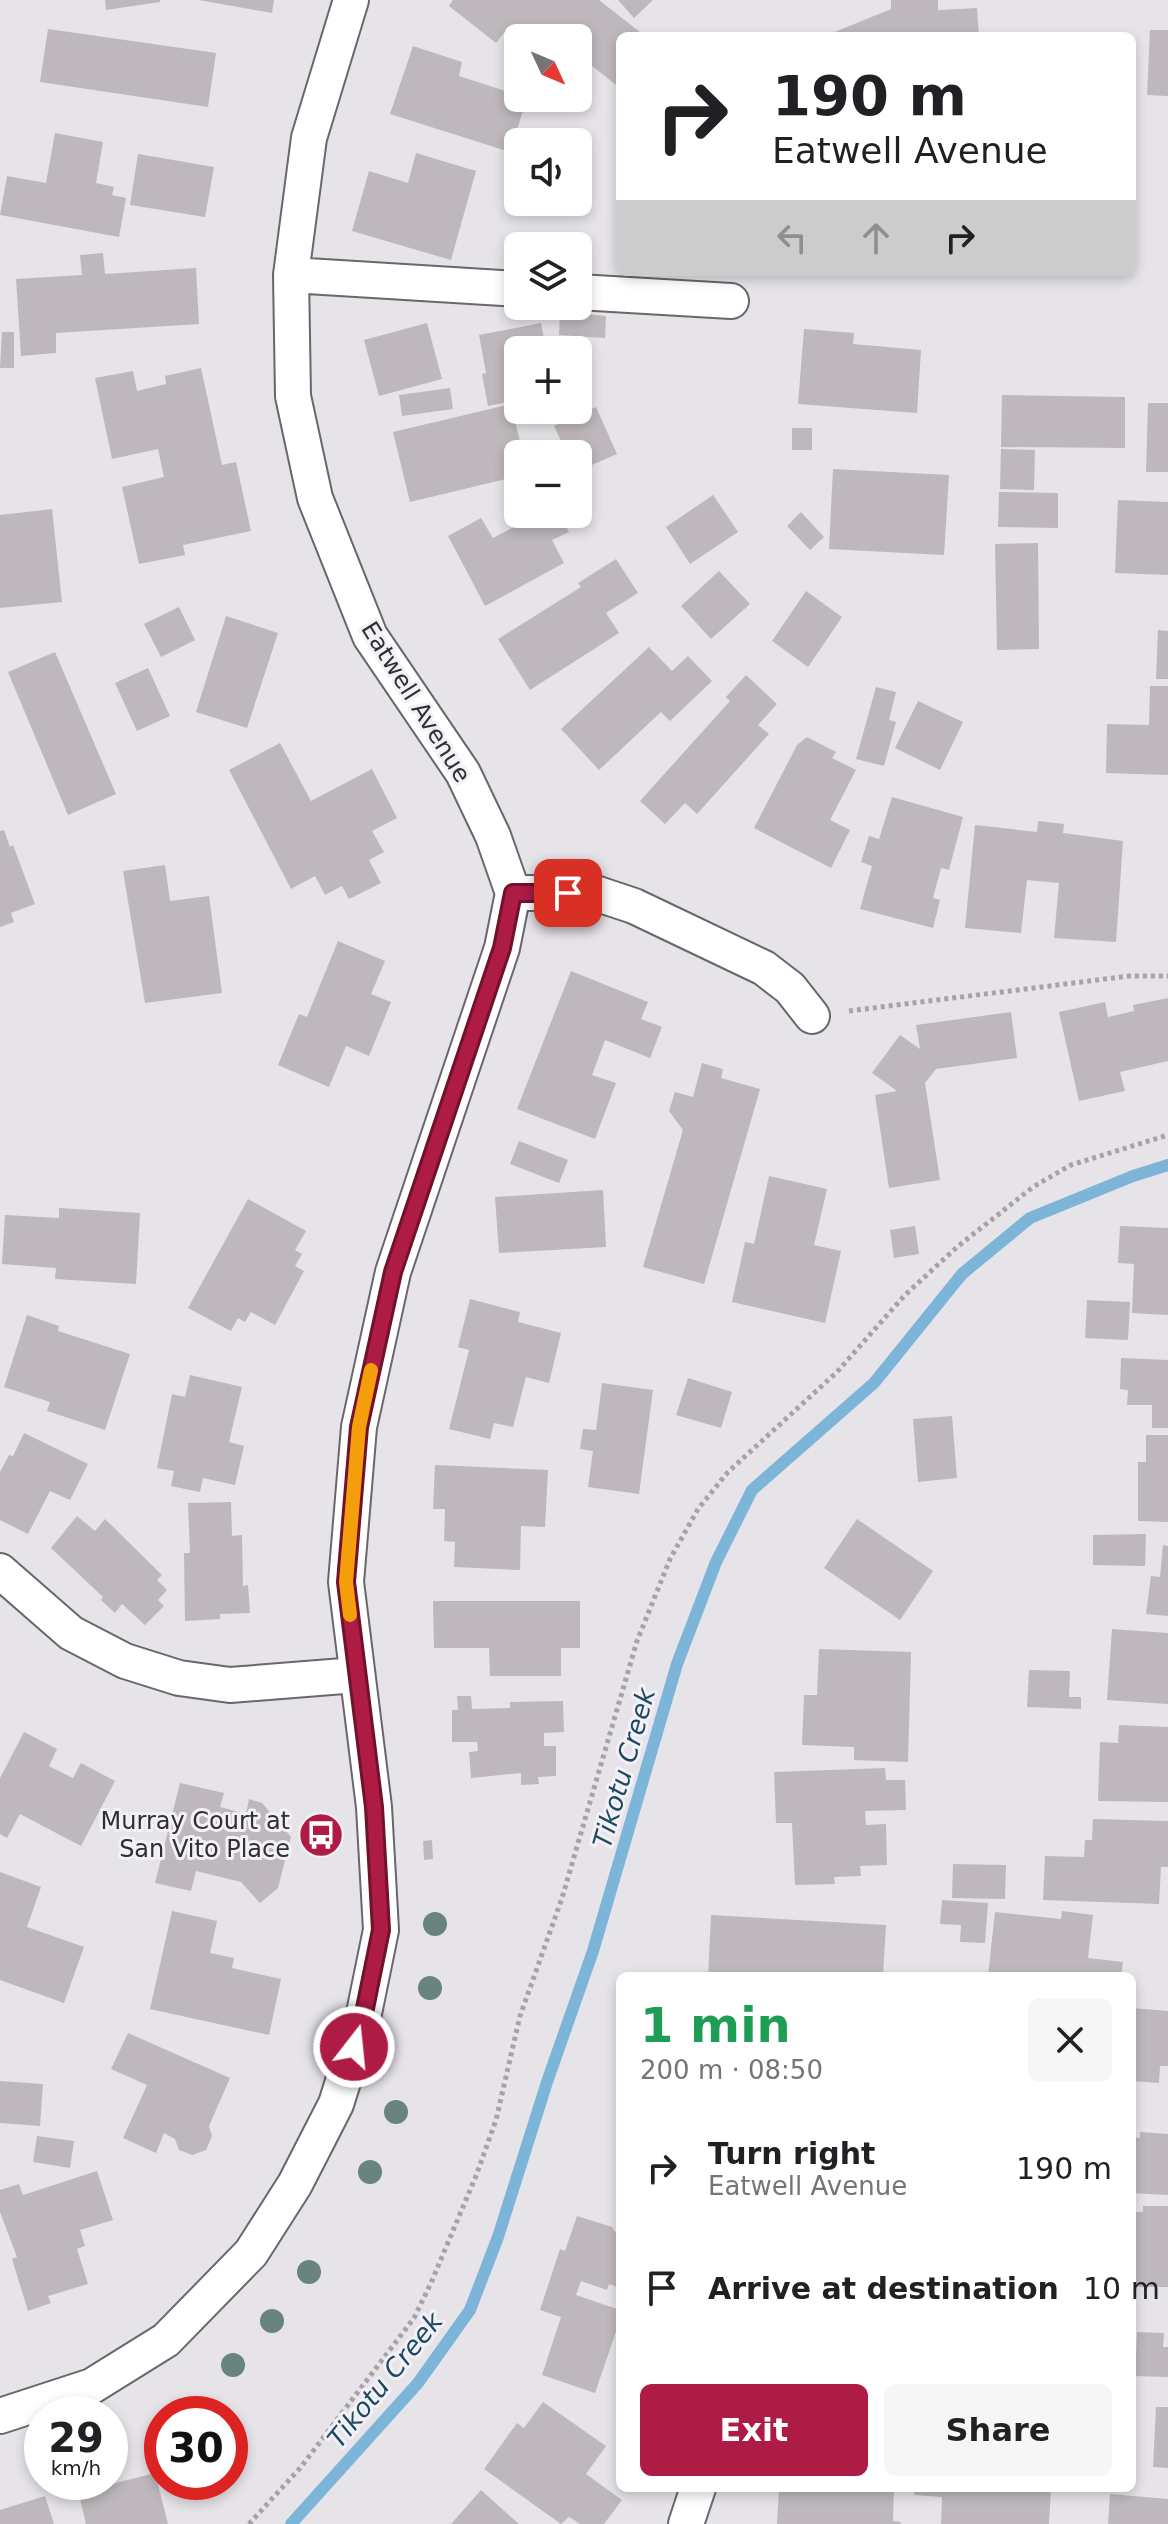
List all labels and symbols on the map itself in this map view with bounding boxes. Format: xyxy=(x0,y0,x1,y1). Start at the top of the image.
north arrow xyxy=(504,24,592,112)
street label: Eatwell Avenue xyxy=(355,617,477,787)
pin xyxy=(534,859,602,927)
water label: Tikotu Creek xyxy=(587,1684,661,1851)
place label: Murray Court at San Vito Place xyxy=(101,1807,290,1863)
bus stop icon: Murray Court at San Vito Place xyxy=(297,1811,345,1859)
position arrow xyxy=(312,2005,396,2089)
water label: Tikotu Creek xyxy=(321,2306,449,2454)
speed limit sign: 30 xyxy=(144,2396,248,2500)

